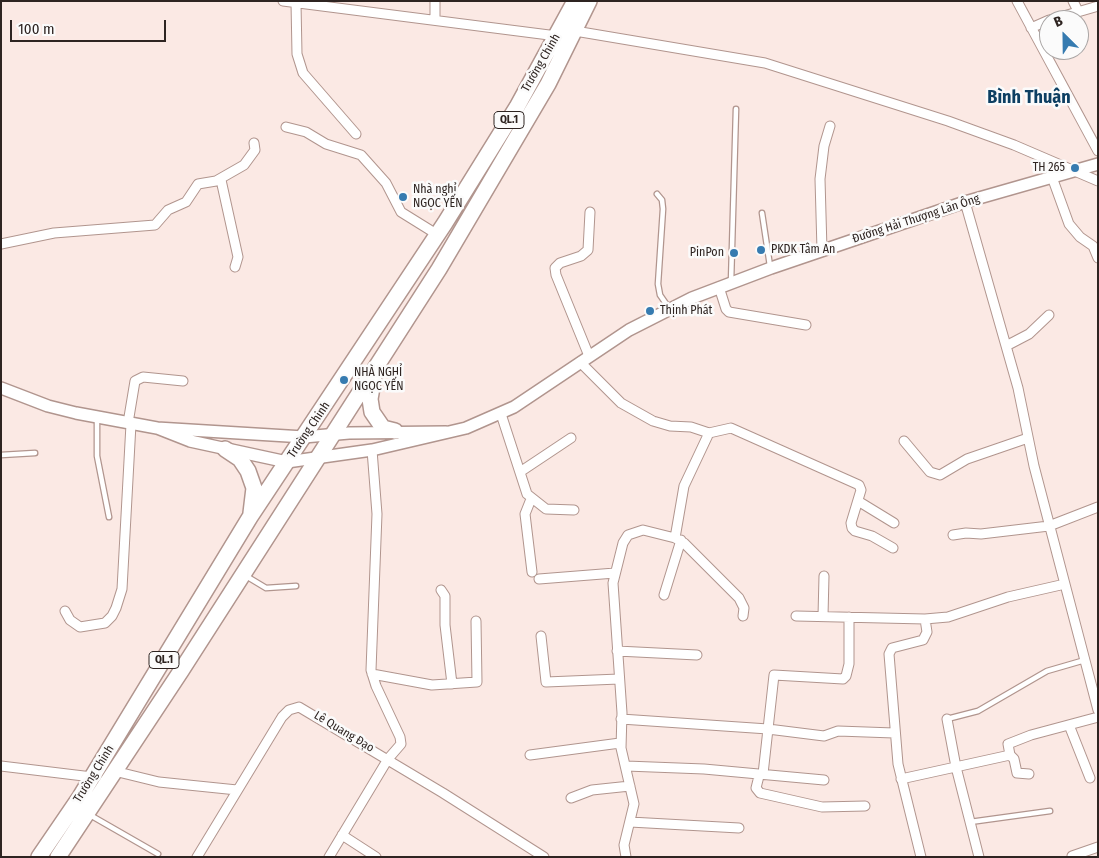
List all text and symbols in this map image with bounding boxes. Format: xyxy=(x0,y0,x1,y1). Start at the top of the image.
scale bar xyxy=(12,10,169,42)
north arrow xyxy=(1039,10,1089,60)
text: B xyxy=(1051,12,1065,31)
text: 100 m xyxy=(18,20,55,38)
street label: Trường Chinh xyxy=(519,31,563,95)
district label: Bình Thuận xyxy=(987,87,1071,109)
road number: QL.1 xyxy=(494,112,524,128)
place label: TH 265 xyxy=(1033,161,1065,175)
marker: TH 265 xyxy=(1069,162,1081,174)
place label: Nhà nghỉ NGỌC YẾN xyxy=(413,183,462,211)
marker: Nhà nghỉ NGỌC YẾN xyxy=(397,191,409,203)
street label: Đường Hải Thượng Lãn Ông xyxy=(850,192,982,246)
place label: PKDK Tâm An xyxy=(771,243,835,257)
marker: PKDK Tâm An xyxy=(755,244,767,256)
place label: PinPon xyxy=(690,246,724,260)
marker: PinPon xyxy=(728,247,740,259)
place label: Thịnh Phát xyxy=(660,304,713,318)
marker: Thịnh Phát xyxy=(644,305,656,317)
place label: NHÀ NGHỈ NGỌC YẾN xyxy=(354,366,403,394)
marker: NHÀ NGHỈ NGỌC YẾN xyxy=(338,374,350,386)
street label: Trường Chinh xyxy=(285,399,333,461)
road number: QL.1 xyxy=(149,652,179,668)
street label: Lê Quang Đạo xyxy=(311,708,377,756)
street label: Trường Chinh xyxy=(71,743,117,805)

